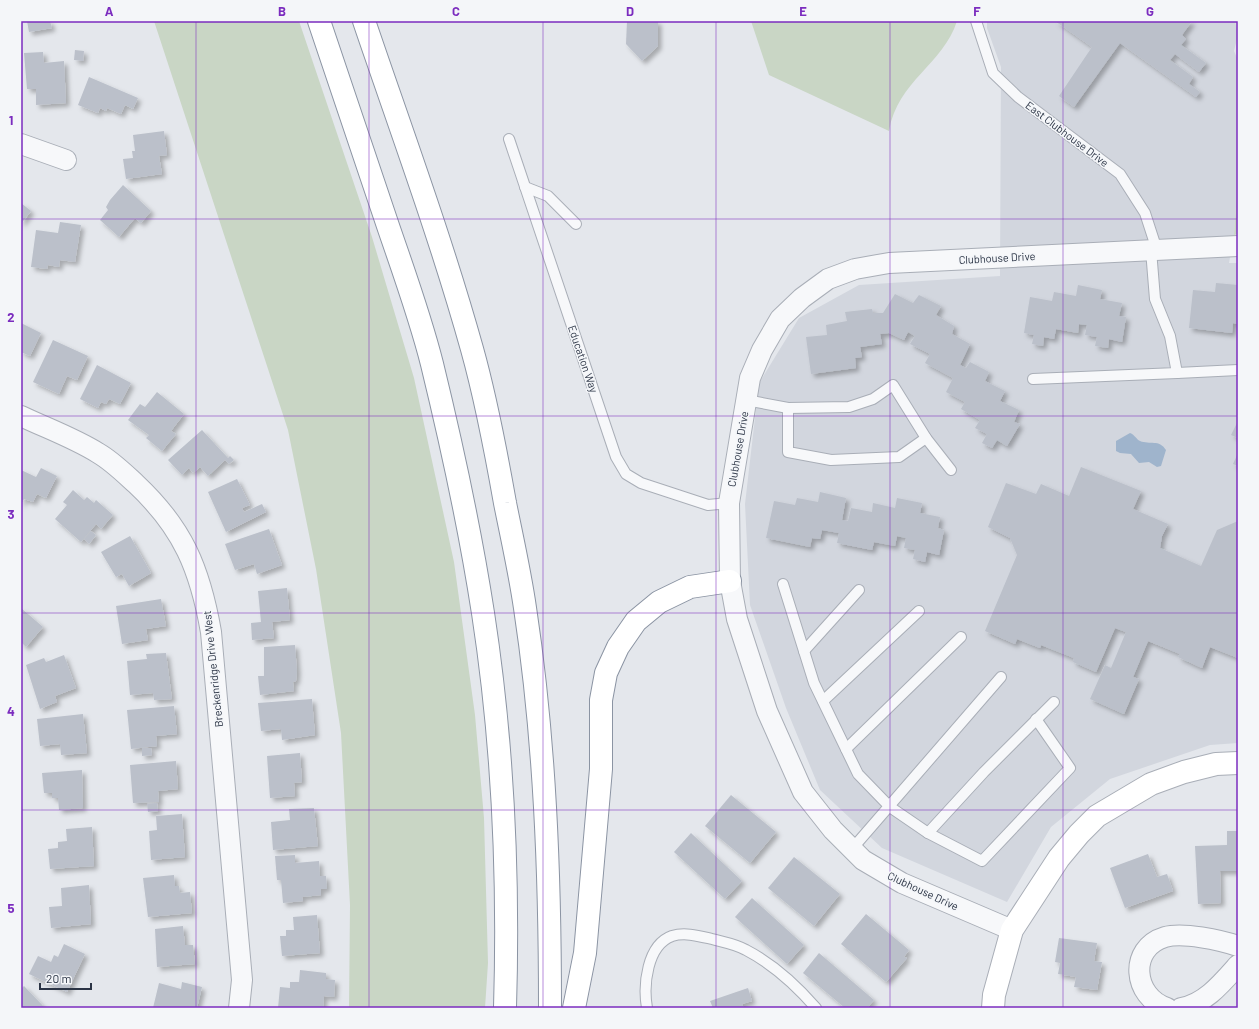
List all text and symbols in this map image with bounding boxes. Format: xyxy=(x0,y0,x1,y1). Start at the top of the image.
text: A xyxy=(105,3,114,19)
text: B xyxy=(278,3,286,19)
text: C xyxy=(452,3,460,19)
text: D xyxy=(626,3,634,19)
text: E xyxy=(799,3,807,19)
text: F xyxy=(973,3,981,19)
text: G xyxy=(1146,3,1154,19)
street label: East Clubhouse Drive xyxy=(1023,98,1111,169)
text: 1 xyxy=(9,112,13,128)
street label: Clubhouse Drive xyxy=(958,249,1036,266)
text: 2 xyxy=(7,309,15,325)
street label: Education Way xyxy=(566,323,601,394)
street label: Clubhouse Drive xyxy=(724,410,751,488)
text: 3 xyxy=(7,506,15,522)
street label: Breckenridge Drive West xyxy=(200,610,225,728)
text: 4 xyxy=(7,703,15,719)
street label: Clubhouse Drive xyxy=(886,868,961,913)
text: 5 xyxy=(7,900,15,916)
scale bar xyxy=(40,965,91,991)
text: 20 m xyxy=(46,971,72,985)

